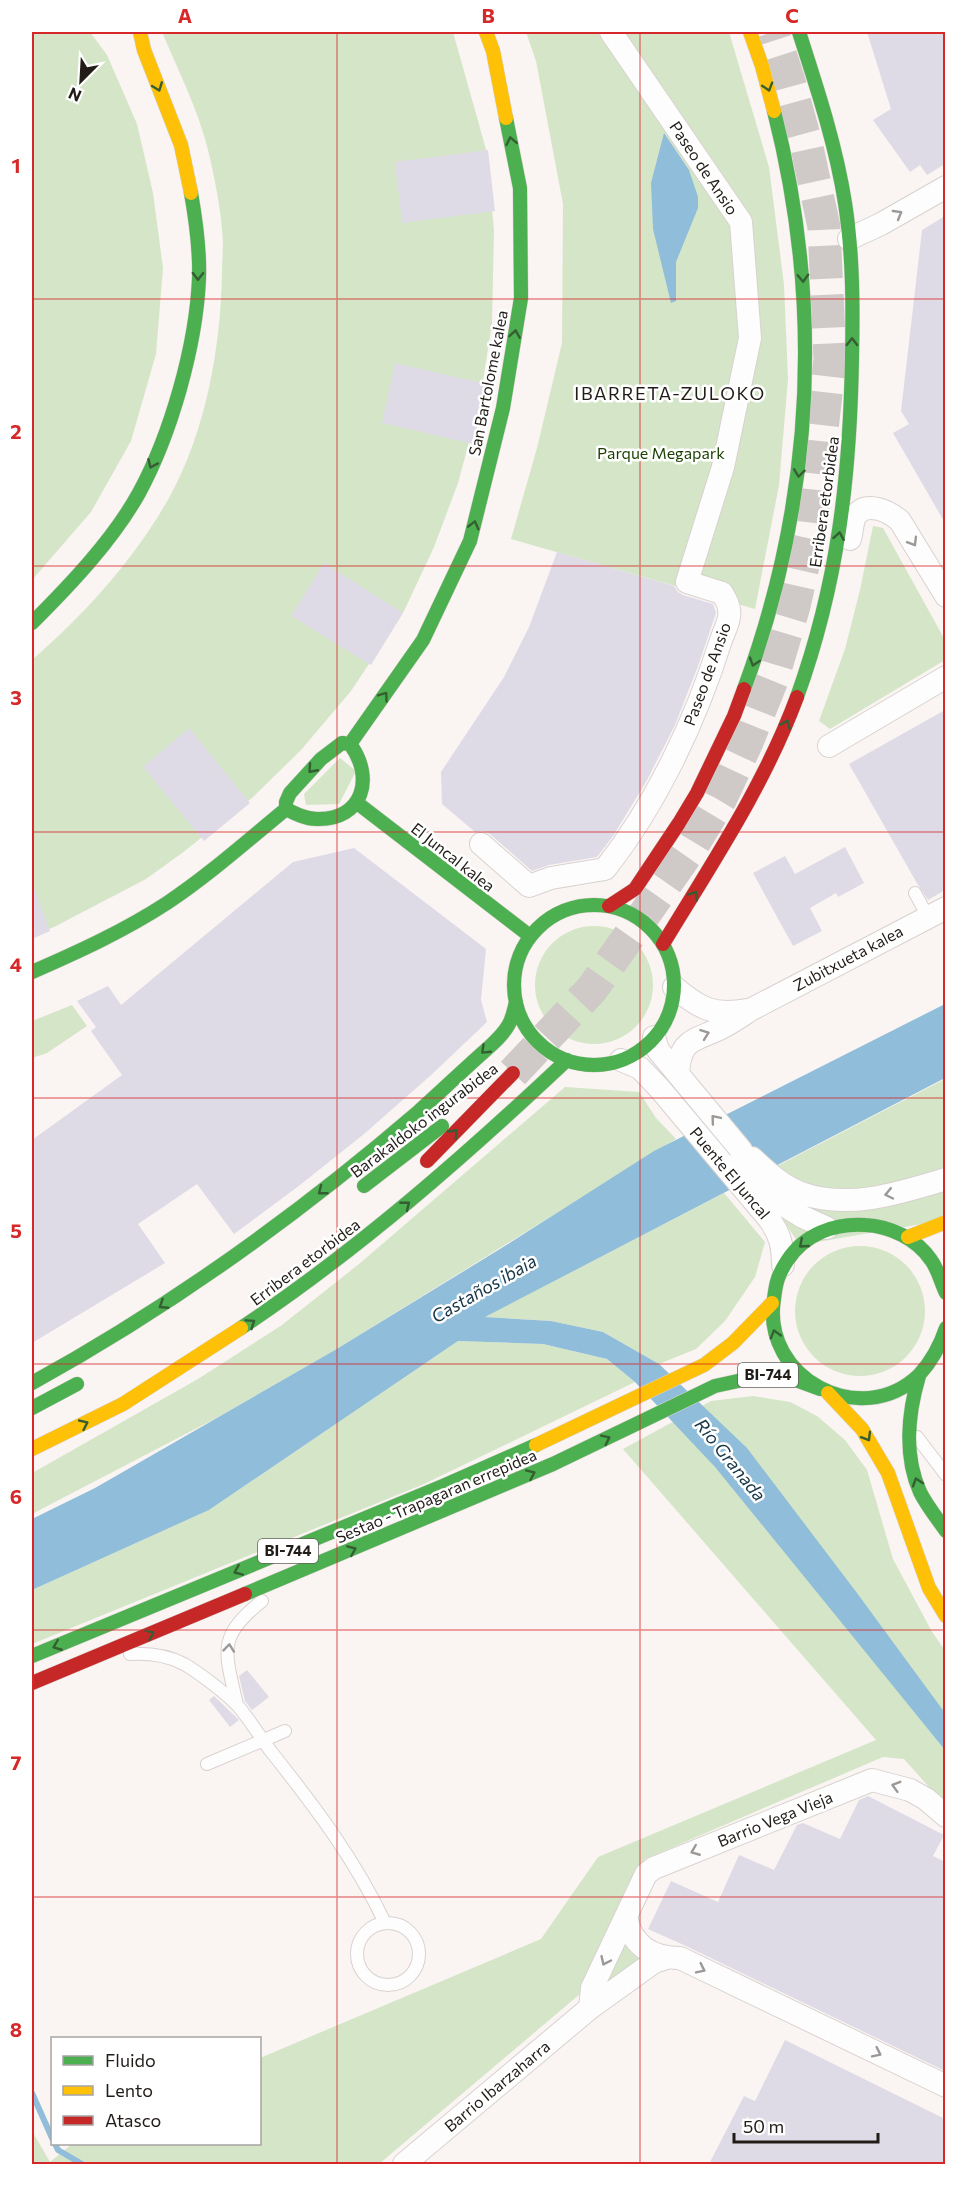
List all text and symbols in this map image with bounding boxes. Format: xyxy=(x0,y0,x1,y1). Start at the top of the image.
text: A xyxy=(178,3,192,27)
text: B xyxy=(481,3,495,27)
text: C xyxy=(785,3,799,27)
north arrow xyxy=(51,51,111,111)
one-way arrow xyxy=(151,81,164,92)
one-way arrow xyxy=(761,81,773,92)
text: N xyxy=(65,84,84,106)
street label: Paseo de Ansio xyxy=(666,117,743,218)
one-way arrow xyxy=(505,136,518,146)
text: 1 xyxy=(11,153,21,177)
one-way arrow xyxy=(892,210,902,222)
one-way arrow xyxy=(192,271,204,280)
one-way arrow xyxy=(797,274,810,283)
street label: San Bartolome kalea xyxy=(464,308,511,457)
one-way arrow xyxy=(509,330,521,339)
one-way arrow xyxy=(846,337,858,346)
district label: IBARRETA-ZULOKO xyxy=(574,382,766,404)
text: 2 xyxy=(10,419,22,443)
street label: Erribera etorbidea xyxy=(805,435,842,569)
park label: Parque Megapark xyxy=(597,443,725,462)
one-way arrow xyxy=(147,458,159,469)
one-way arrow xyxy=(793,468,806,477)
one-way arrow xyxy=(467,520,480,530)
one-way arrow xyxy=(832,531,845,541)
one-way arrow xyxy=(905,536,917,546)
street label: Paseo de Ansio xyxy=(679,620,734,728)
one-way arrow xyxy=(749,656,761,667)
text: 3 xyxy=(10,685,22,709)
one-way arrow xyxy=(377,692,388,703)
one-way arrow xyxy=(779,719,791,730)
one-way arrow xyxy=(308,762,319,773)
street label: El Juncal kalea xyxy=(408,818,499,895)
one-way arrow xyxy=(687,891,698,902)
street label: Zubitxueta kalea xyxy=(790,921,906,994)
text: 4 xyxy=(10,952,22,976)
one-way arrow xyxy=(699,1029,710,1042)
one-way arrow xyxy=(481,1043,491,1054)
street label: Barakaldoko ingurabidea xyxy=(346,1058,501,1181)
one-way arrow xyxy=(712,1115,723,1126)
street label: Puente El Juncal xyxy=(686,1123,774,1223)
one-way arrow xyxy=(447,1130,458,1141)
one-way arrow xyxy=(317,1184,328,1195)
one-way arrow xyxy=(884,1187,894,1200)
one-way arrow xyxy=(399,1201,410,1212)
street label: Erribera etorbidea xyxy=(246,1214,363,1309)
text: 5 xyxy=(10,1218,22,1242)
one-way arrow xyxy=(799,1236,810,1247)
water label: Castaños ibaia xyxy=(427,1249,540,1327)
one-way arrow xyxy=(159,1298,170,1309)
one-way arrow xyxy=(244,1319,255,1330)
one-way arrow xyxy=(770,1329,782,1340)
road number: BI-744 xyxy=(738,1363,798,1387)
water label: Río Granada xyxy=(691,1414,771,1505)
one-way arrow xyxy=(78,1420,89,1432)
one-way arrow xyxy=(859,1431,871,1441)
one-way arrow xyxy=(599,1434,610,1446)
street label: Sestao - Trapagaran errepidea xyxy=(332,1444,539,1547)
one-way arrow xyxy=(525,1469,536,1481)
one-way arrow xyxy=(912,1478,924,1488)
text: 6 xyxy=(10,1484,22,1508)
road number: BI-744 xyxy=(258,1539,318,1563)
one-way arrow xyxy=(346,1545,357,1557)
one-way arrow xyxy=(233,1564,244,1576)
one-way arrow xyxy=(144,1629,155,1641)
one-way arrow xyxy=(53,1639,64,1651)
one-way arrow xyxy=(222,1643,234,1653)
text: 7 xyxy=(11,1750,22,1774)
one-way arrow xyxy=(891,1781,902,1793)
street label: Barrio Vega Vieja xyxy=(714,1787,835,1850)
one-way arrow xyxy=(690,1844,701,1856)
one-way arrow xyxy=(600,1954,612,1965)
one-way arrow xyxy=(695,1961,706,1973)
text: 8 xyxy=(10,2017,22,2041)
street label: Barrio Ibarzaharra xyxy=(440,2036,553,2135)
legend xyxy=(51,2037,261,2145)
one-way arrow xyxy=(871,2046,882,2058)
text: Fluido xyxy=(105,2049,156,2071)
text: Lento xyxy=(105,2079,153,2101)
scale bar xyxy=(734,2106,878,2144)
text: Atasco xyxy=(105,2109,161,2131)
text: 50 m xyxy=(743,2115,784,2137)

